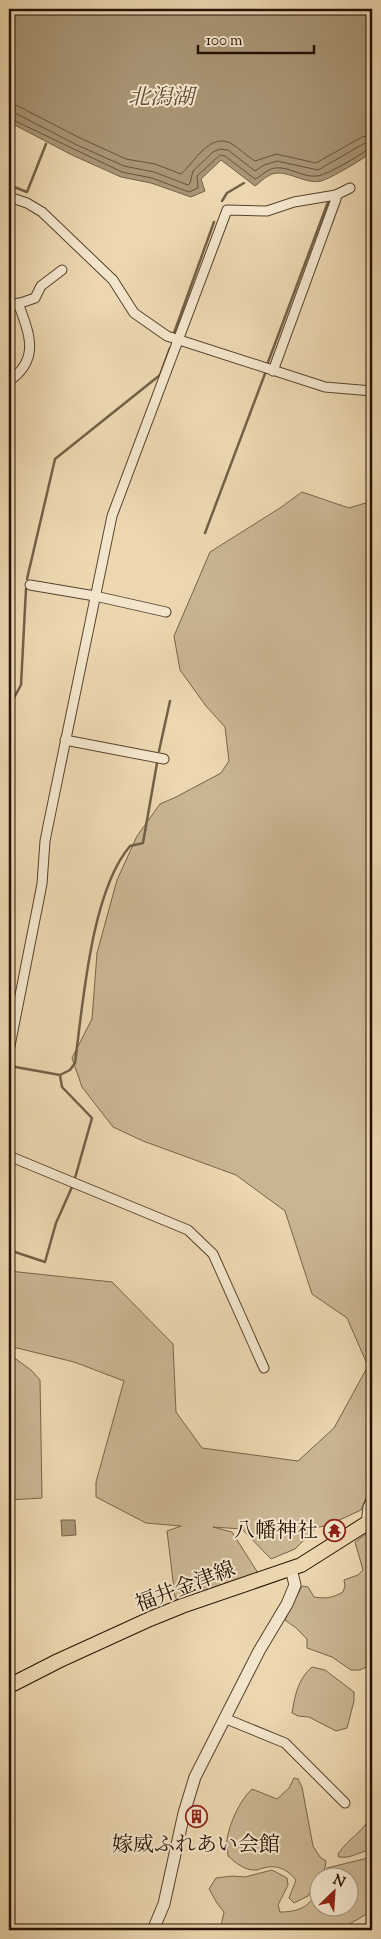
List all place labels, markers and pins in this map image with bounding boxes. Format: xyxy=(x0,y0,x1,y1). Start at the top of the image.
place label: 八幡神社 xyxy=(234,1517,318,1547)
temple icon: 八幡神社 xyxy=(322,1518,346,1542)
building icon: 嫁威ふれあい会館 xyxy=(184,1805,208,1829)
place label: 嫁威ふれあい会館 xyxy=(112,1831,280,1861)

